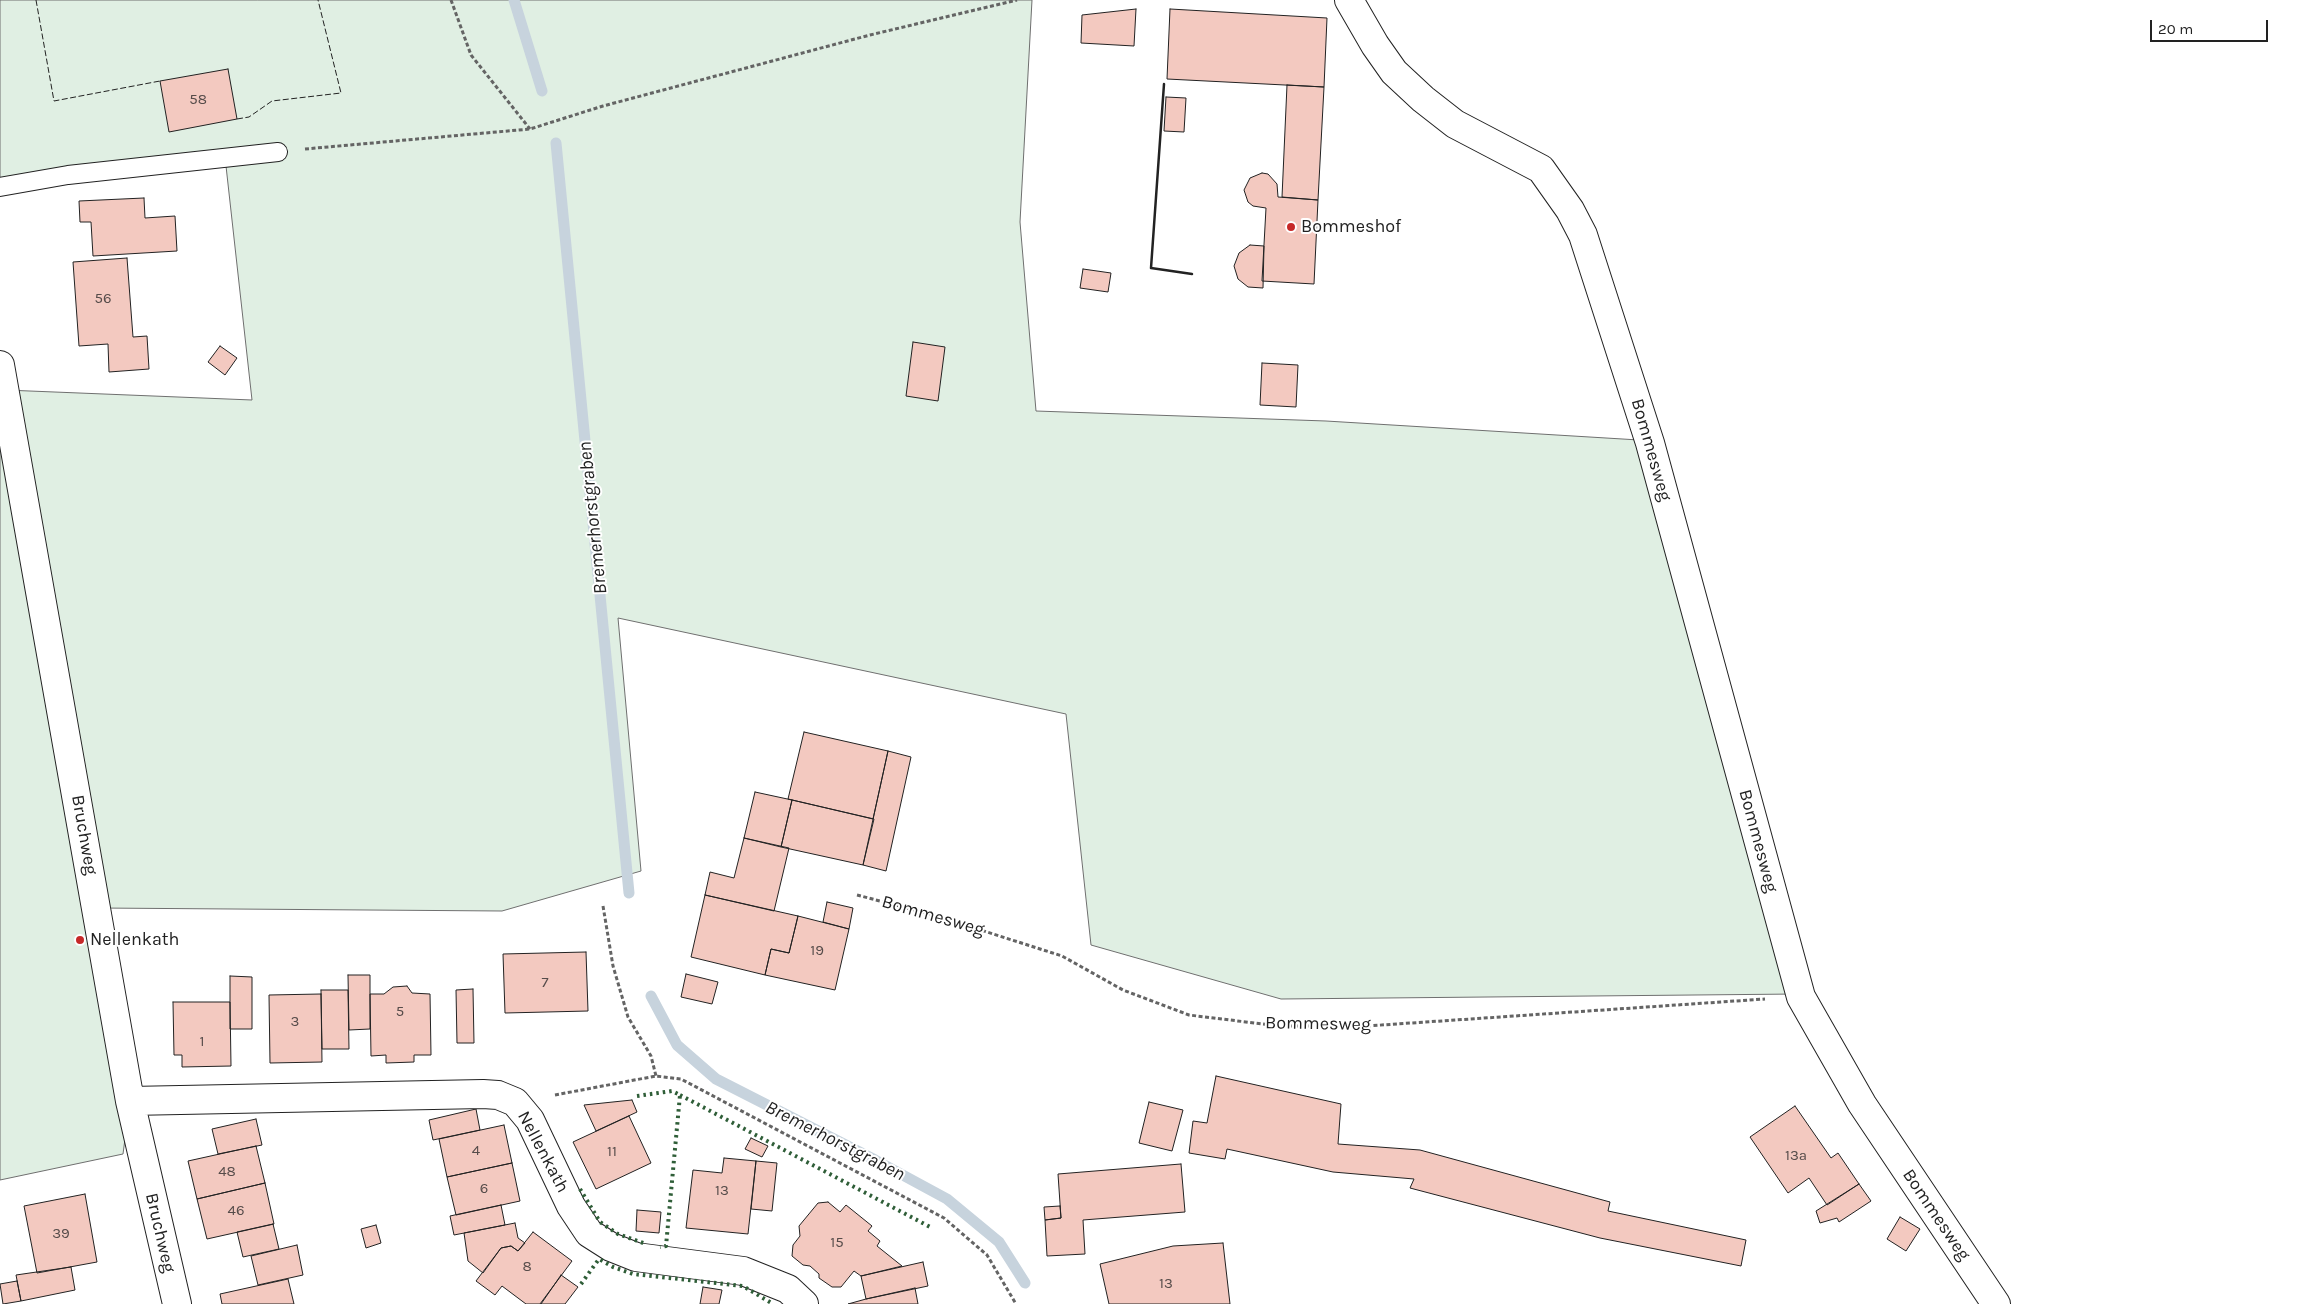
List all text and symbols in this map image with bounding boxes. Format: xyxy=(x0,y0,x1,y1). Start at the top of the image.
scale bar xyxy=(2152,10,2270,42)
text: 20 m xyxy=(2158,20,2193,38)
house number: 58 xyxy=(189,91,207,109)
place label: Bommeshof xyxy=(1301,216,1401,238)
marker: Bommeshof xyxy=(1285,221,1297,233)
house number: 56 xyxy=(94,290,112,308)
street label: Bommesweg xyxy=(1626,396,1676,504)
water label: Bremerhorstgraben xyxy=(574,440,612,596)
street label: Bommesweg xyxy=(1734,787,1782,895)
street label: Bruchweg xyxy=(66,793,102,877)
street label: Bommesweg xyxy=(879,891,987,941)
place label: Nellenkath xyxy=(90,929,179,951)
marker: Nellenkath xyxy=(74,934,86,946)
house number: 19 xyxy=(810,942,824,960)
house number: 7 xyxy=(541,974,549,992)
house number: 5 xyxy=(396,1003,404,1021)
street label: Bommesweg xyxy=(1265,1012,1371,1036)
house number: 3 xyxy=(291,1013,299,1031)
house number: 1 xyxy=(200,1033,204,1051)
water label: Bremerhorstgraben xyxy=(761,1096,909,1186)
street label: Nellenkath xyxy=(512,1107,574,1197)
house number: 4 xyxy=(472,1142,480,1160)
house number: 11 xyxy=(607,1143,617,1161)
house number: 13a xyxy=(1785,1147,1807,1165)
house number: 48 xyxy=(218,1163,236,1181)
street label: Bommesweg xyxy=(1897,1165,1975,1265)
house number: 6 xyxy=(480,1180,488,1198)
house number: 13 xyxy=(715,1182,729,1200)
street label: Bruchweg xyxy=(140,1191,180,1275)
house number: 46 xyxy=(228,1202,244,1220)
house number: 39 xyxy=(52,1225,70,1243)
house number: 15 xyxy=(830,1234,844,1252)
house number: 8 xyxy=(522,1258,532,1276)
house number: 13 xyxy=(1159,1275,1173,1293)

